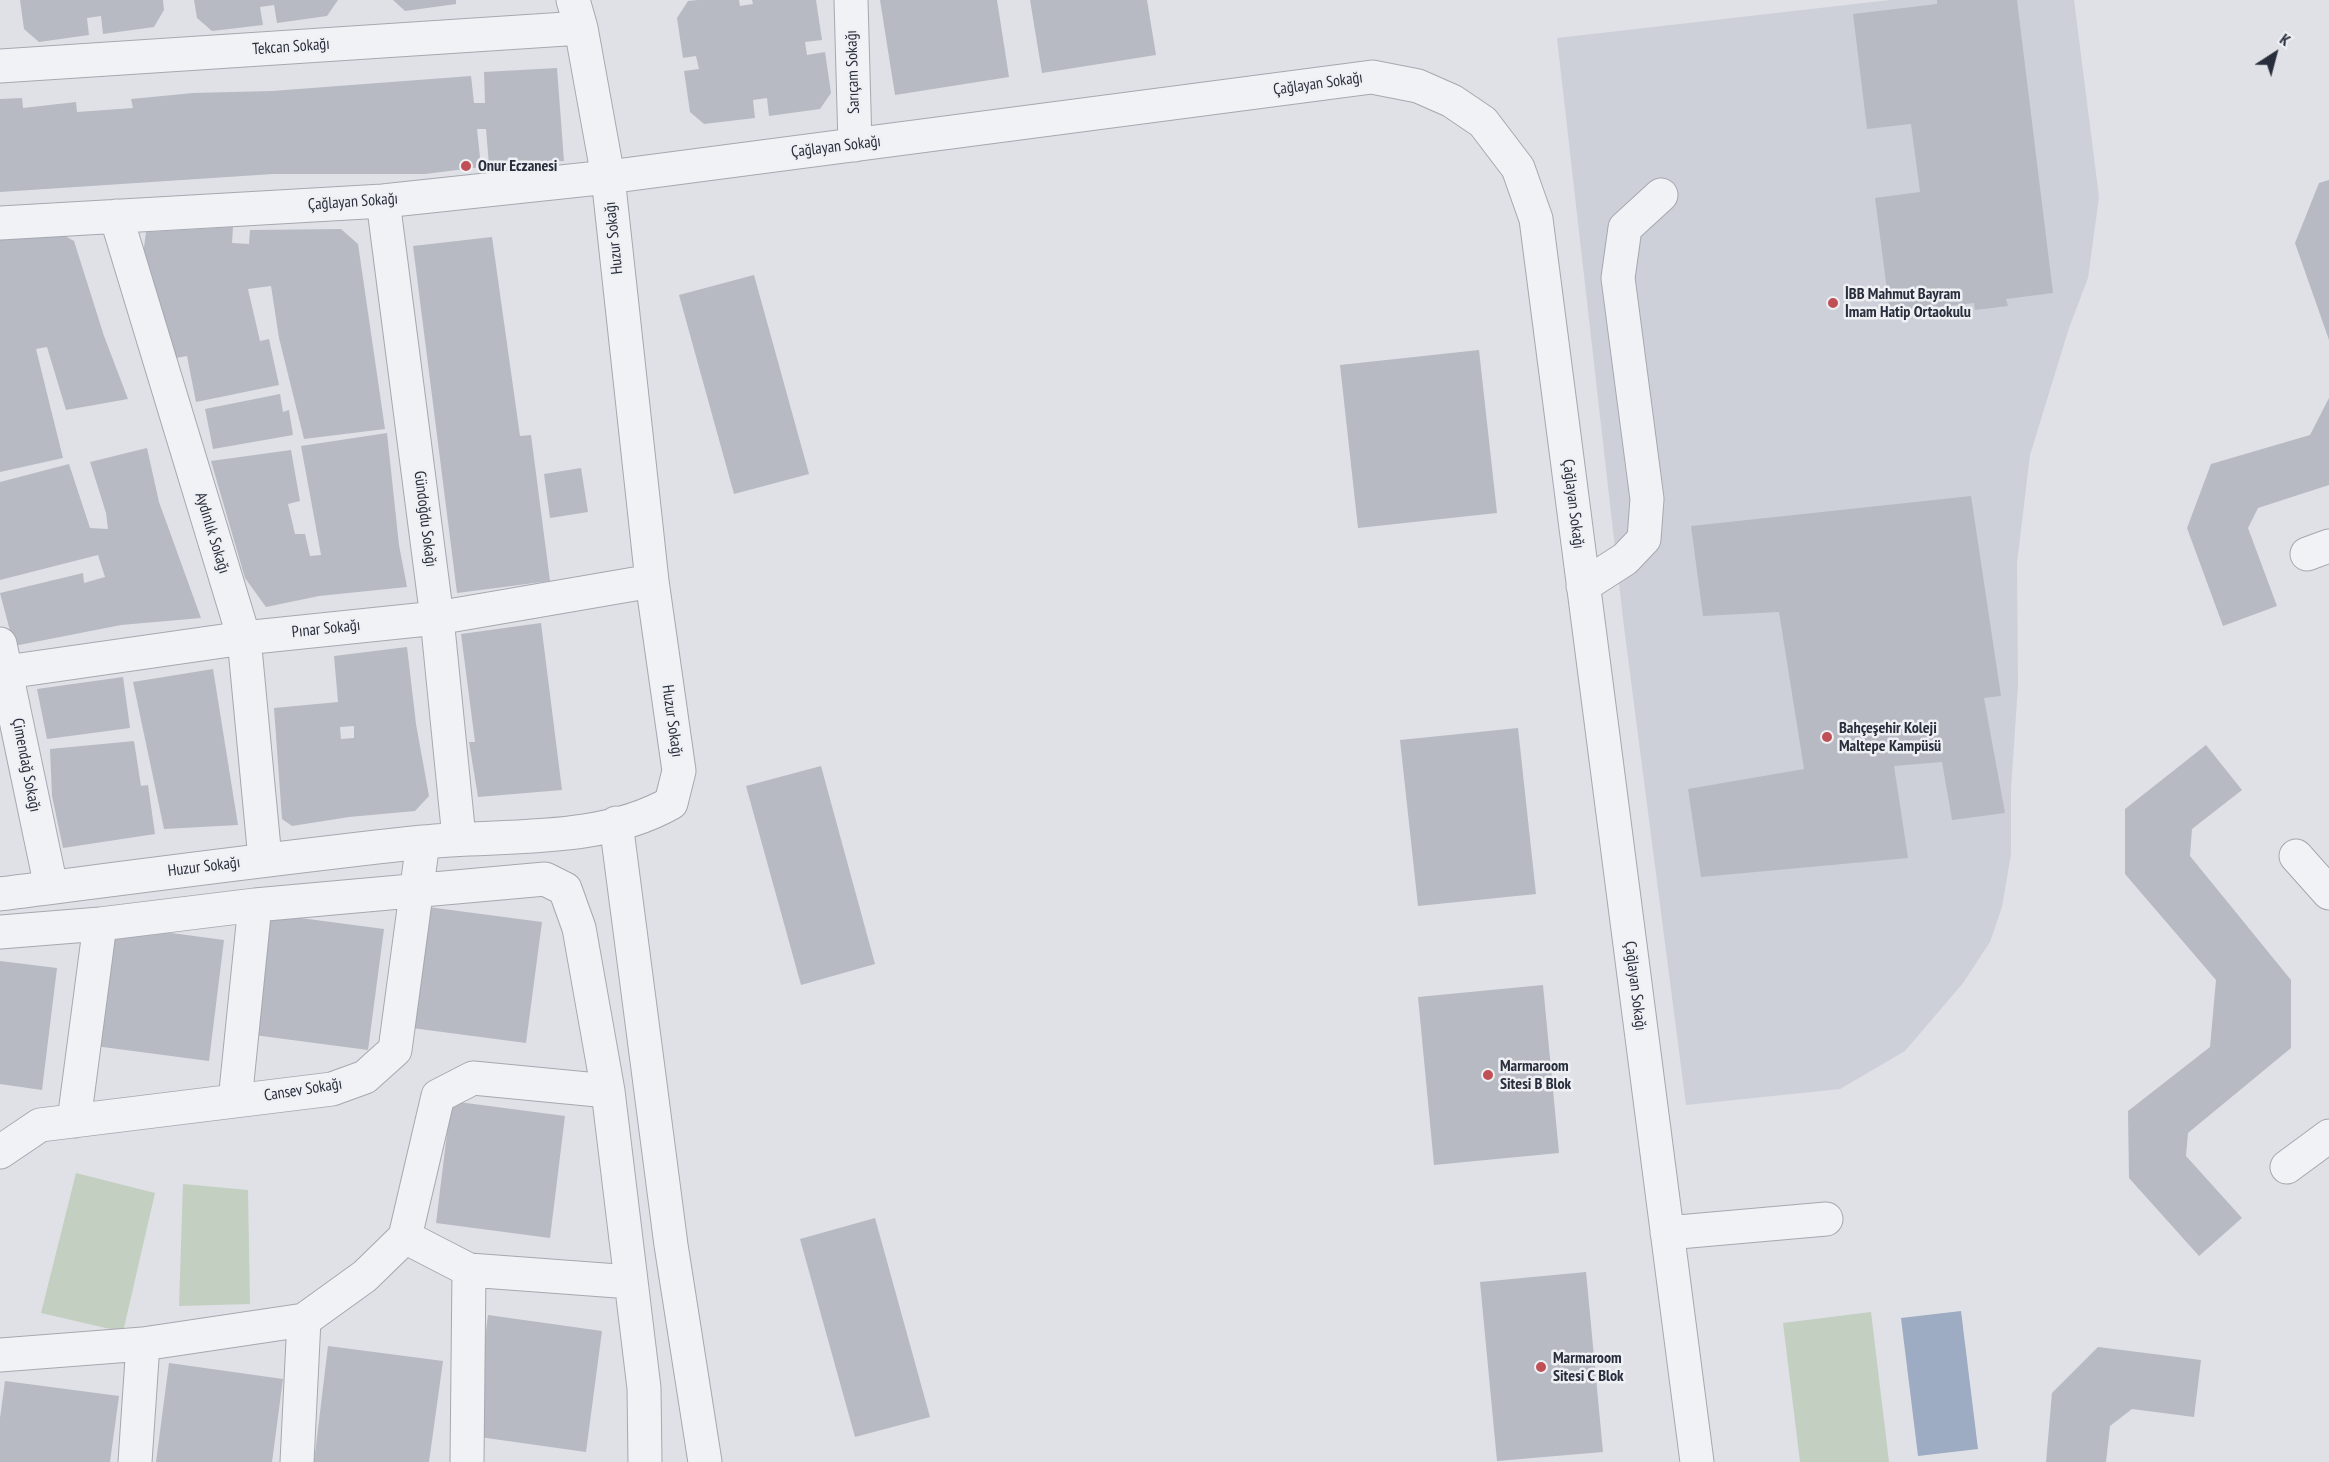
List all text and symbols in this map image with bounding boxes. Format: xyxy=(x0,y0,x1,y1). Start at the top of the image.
north arrow xyxy=(2245,24,2305,84)
text: K xyxy=(2276,29,2295,50)
street label: Sarıçam Sokağı xyxy=(842,30,864,114)
street label: Tekcan Sokağı xyxy=(252,35,330,59)
street label: Çağlayan Sokağı xyxy=(1272,68,1364,100)
street label: Çağlayan Sokağı xyxy=(790,132,882,162)
place label: Onur Eczanesi xyxy=(478,156,557,176)
marker: Onur Eczanesi xyxy=(459,159,473,173)
street label: Çağlayan Sokağı xyxy=(307,189,399,215)
street label: Huzur Sokağı xyxy=(601,201,627,275)
place label: İBB Mahmut Bayram İmam Hatip Ortaokulu xyxy=(1845,284,1971,322)
marker: İBB Mahmut Bayram İmam Hatip Ortaokulu xyxy=(1826,296,1840,310)
street label: Çağlayan Sokağı xyxy=(1558,458,1588,550)
street label: Gündoğdu Sokağı xyxy=(410,470,440,568)
street label: Aydınlık Sokağı xyxy=(191,490,233,576)
street label: Pınar Sokağı xyxy=(291,616,361,642)
street label: Huzur Sokağı xyxy=(657,684,687,758)
street label: Çimendağ Sokağı xyxy=(7,716,45,814)
place label: Bahçeşehir Koleji Maltepe Kampüsü xyxy=(1839,718,1941,756)
marker: Bahçeşehir Koleji Maltepe Kampüsü xyxy=(1820,730,1834,744)
street label: Huzur Sokağı xyxy=(167,853,241,881)
street label: Çağlayan Sokağı xyxy=(1620,940,1650,1032)
place label: Marmaroom Sitesi B Blok xyxy=(1500,1056,1571,1094)
marker: Marmaroom Sitesi B Blok xyxy=(1481,1068,1495,1082)
street label: Cansev Sokağı xyxy=(263,1074,343,1106)
place label: Marmaroom Sitesi C Blok xyxy=(1553,1348,1624,1386)
marker: Marmaroom Sitesi C Blok xyxy=(1534,1360,1548,1374)

